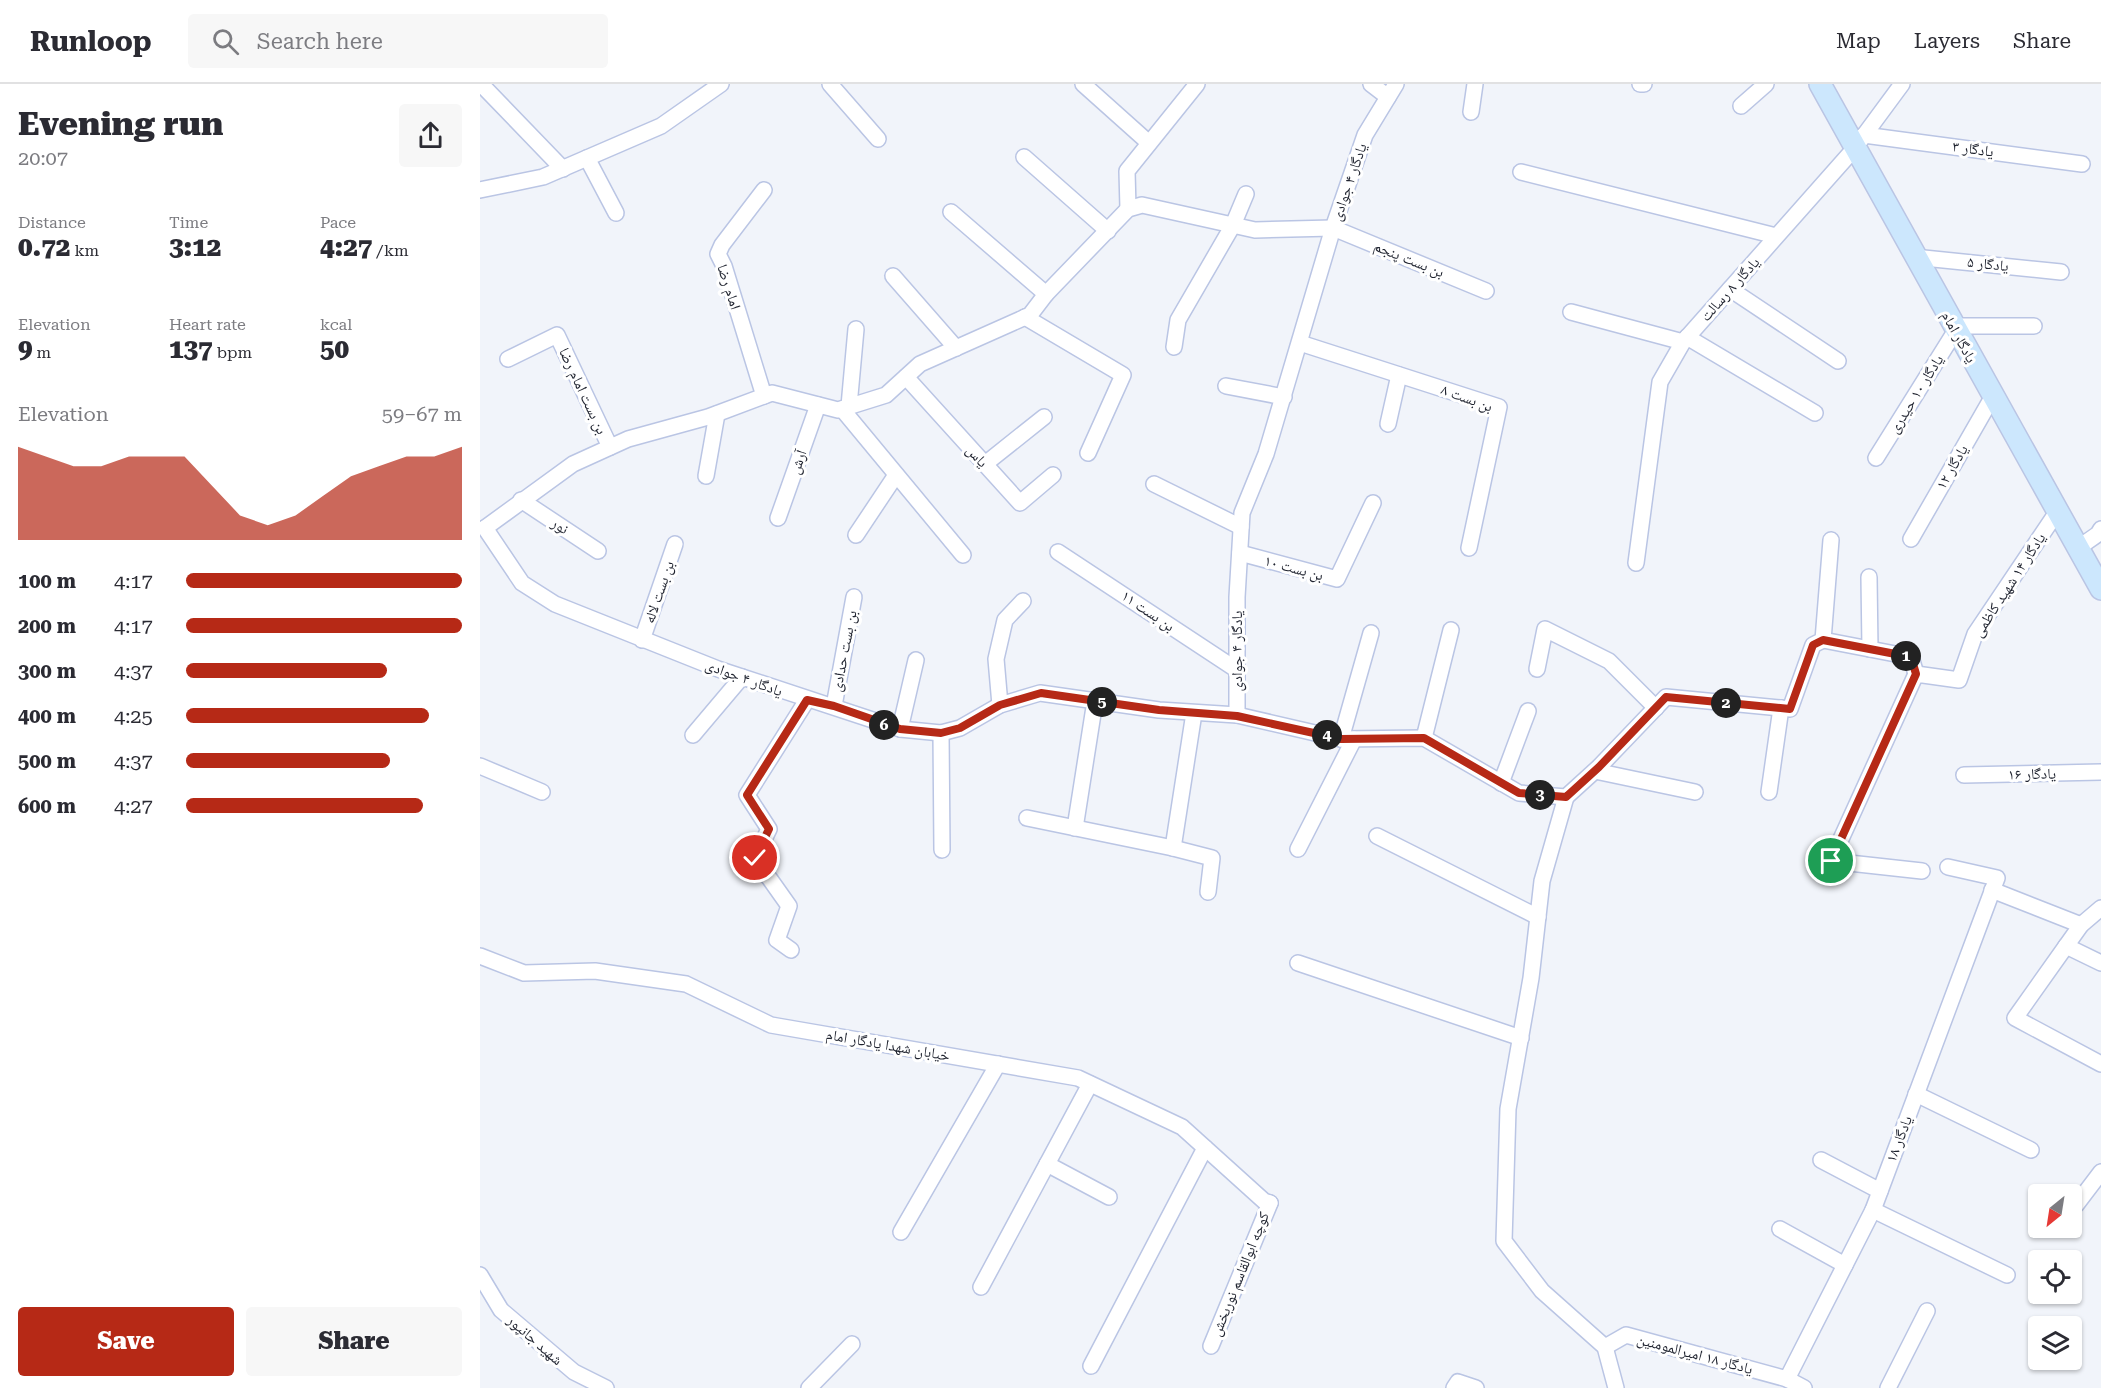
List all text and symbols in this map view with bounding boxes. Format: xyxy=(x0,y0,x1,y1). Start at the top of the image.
search box xyxy=(188,14,608,68)
text: Runloop xyxy=(30,25,152,58)
icon: search xyxy=(209,25,242,58)
text: Search here xyxy=(257,29,383,54)
text: Map xyxy=(1836,29,1881,53)
text: Layers xyxy=(1914,29,1980,53)
text: Share xyxy=(2013,29,2071,53)
text: Evening run xyxy=(18,104,223,143)
button: share xyxy=(399,104,462,167)
street label: یادگار ۳ xyxy=(1951,137,1995,161)
street label: یادگار ۴ جوادی xyxy=(1327,141,1372,224)
text: 20:07 xyxy=(18,146,68,170)
text: Distance xyxy=(18,213,86,232)
text: Time xyxy=(169,213,208,232)
text: Pace xyxy=(320,213,356,232)
text: 0.72 xyxy=(18,232,70,262)
text: 3:12 xyxy=(169,232,221,262)
text: 4:27 xyxy=(320,232,372,262)
street label: بن بست پنجم xyxy=(1371,237,1447,282)
text: km xyxy=(70,241,99,260)
text: /km xyxy=(372,241,409,260)
street label: یادگار ۸ رسالت xyxy=(1696,253,1764,325)
street label: یادگار ۵ xyxy=(1966,253,2010,275)
street label: امام رضا xyxy=(712,262,745,312)
street label: یادگار امام xyxy=(1937,308,1981,367)
text: Elevation xyxy=(18,315,91,334)
text: Heart rate xyxy=(169,315,246,334)
text: kcal xyxy=(320,315,352,334)
text: 9 xyxy=(18,334,33,364)
text: 137 xyxy=(169,334,213,364)
text: 50 xyxy=(320,334,349,364)
text: m xyxy=(33,343,51,362)
text: bpm xyxy=(213,343,252,362)
street label: بن بست امام رضا xyxy=(554,345,611,438)
street label: یادگار ۱۰ حیدری xyxy=(1885,351,1948,437)
street label: بن بست ۸ xyxy=(1438,380,1495,417)
text: Elevation xyxy=(18,402,109,426)
text: 59–67 m xyxy=(382,402,462,426)
street label: یاس xyxy=(961,441,992,472)
street label: یادگار ۱۲ xyxy=(1932,441,1972,492)
street label: آرش xyxy=(785,446,812,477)
street label: نور xyxy=(547,513,572,538)
street label: یادگار ۱۴ شهید کاظمی xyxy=(1969,529,2050,641)
street label: بن بست ۱۰ xyxy=(1262,552,1325,585)
street label: بن بست لاله xyxy=(640,559,679,626)
text: 100 m xyxy=(18,569,76,593)
text: 4:17 xyxy=(114,569,153,593)
street label: بن بست ۱۱ xyxy=(1117,587,1178,636)
street label: بن بست حدادی xyxy=(827,609,862,693)
street label: یادگار ۴ جوادی xyxy=(1228,610,1247,691)
text: 200 m xyxy=(18,614,76,638)
text: 4:17 xyxy=(114,614,153,638)
pin: 1 xyxy=(1891,641,1921,671)
text: 1 xyxy=(1902,646,1910,665)
street label: یادگار ۴ جوادی xyxy=(703,656,785,701)
text: 300 m xyxy=(18,659,76,683)
text: 4:37 xyxy=(114,659,153,683)
pin: 5 xyxy=(1087,687,1117,717)
pin: 2 xyxy=(1711,688,1741,718)
text: 5 xyxy=(1098,692,1106,711)
text: 2 xyxy=(1722,693,1730,712)
text: 400 m xyxy=(18,704,76,728)
text: 4:25 xyxy=(114,704,153,728)
pin: 6 xyxy=(869,710,899,740)
text: 6 xyxy=(880,715,888,734)
pin: 4 xyxy=(1312,720,1342,750)
text: 4 xyxy=(1323,725,1331,744)
text: 500 m xyxy=(18,749,76,773)
text: 4:37 xyxy=(114,749,153,773)
street label: یادگار ۱۶ xyxy=(2008,765,2057,783)
pin: 3 xyxy=(1525,780,1555,810)
text: 3 xyxy=(1536,785,1544,804)
text: 600 m xyxy=(18,794,76,818)
text: 4:27 xyxy=(114,794,153,818)
pin xyxy=(729,832,780,883)
pin xyxy=(1805,835,1856,886)
icon: check xyxy=(738,841,771,874)
icon: arrive xyxy=(1814,844,1847,877)
street label: خیابان شهدا یادگار امام xyxy=(824,1025,952,1066)
street label: یادگار ۱۸ xyxy=(1882,1113,1916,1165)
north arrow xyxy=(2028,1184,2082,1238)
map controls xyxy=(2028,1184,2082,1370)
street label: کوچه ابوالقاسم نوربخش xyxy=(1207,1209,1274,1339)
button: locate xyxy=(2028,1250,2082,1304)
button: Save xyxy=(18,1307,234,1376)
button: Share xyxy=(246,1307,462,1376)
street label: شهید جانپور xyxy=(503,1310,566,1369)
button: layers xyxy=(2028,1316,2082,1370)
street label: یادگار ۱۸ امیرالمومنین xyxy=(1635,1330,1755,1379)

